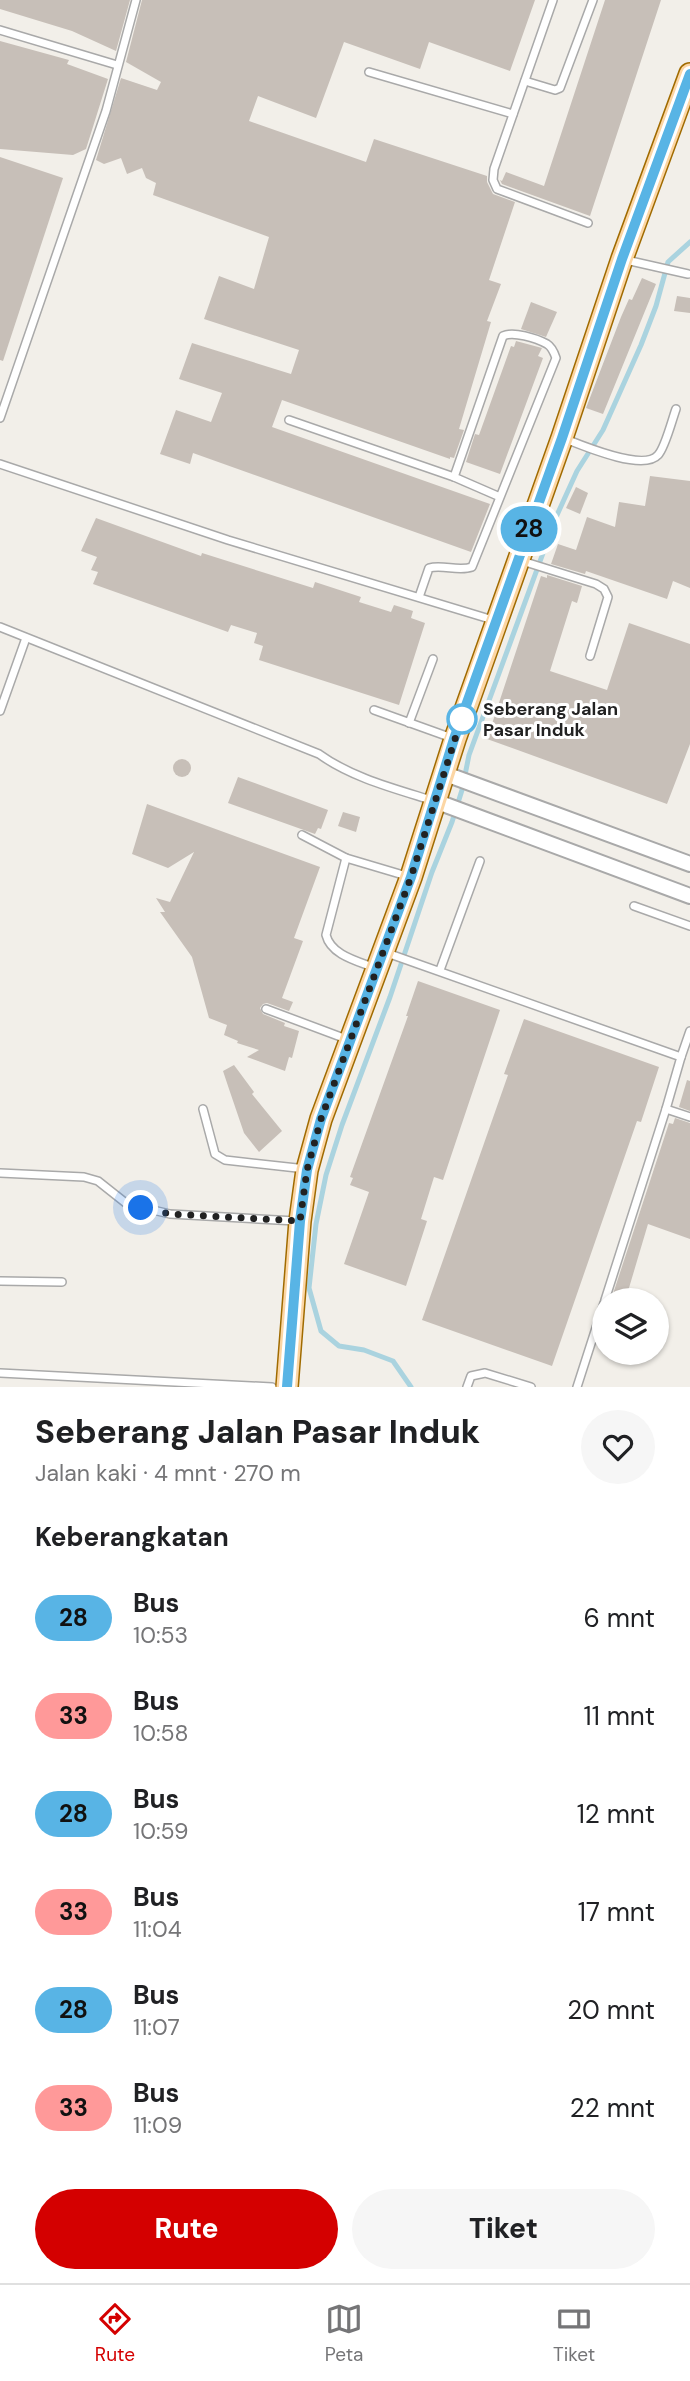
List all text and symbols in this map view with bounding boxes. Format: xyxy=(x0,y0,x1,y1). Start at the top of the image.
line badge: 28 xyxy=(498,506,560,552)
text: 28 xyxy=(515,513,543,544)
place label: Seberang Jalan Pasar Induk xyxy=(483,697,618,742)
marker: Seberang Jalan Pasar Induk xyxy=(447,704,477,734)
your location xyxy=(123,1190,158,1225)
map controls xyxy=(592,1288,669,1365)
button: layers xyxy=(592,1288,669,1365)
text: Seberang Jalan Pasar Induk xyxy=(35,1410,480,1453)
button: heart xyxy=(581,1410,655,1484)
text: Jalan kaki · 4 mnt · 270 m xyxy=(35,1458,301,1488)
text: Keberangkatan xyxy=(35,1520,229,1554)
text: Bus xyxy=(133,1586,179,1620)
text: 6 mnt xyxy=(583,1601,655,1635)
text: 28 xyxy=(59,1602,88,1633)
text: 10:53 xyxy=(133,1620,188,1650)
text: Bus xyxy=(133,1684,179,1718)
text: 11 mnt xyxy=(584,1699,655,1733)
text: 33 xyxy=(59,1700,88,1731)
text: 10:58 xyxy=(133,1718,189,1748)
text: Bus xyxy=(133,1782,179,1816)
text: 12 mnt xyxy=(577,1797,655,1831)
text: 28 xyxy=(59,1798,88,1829)
text: 10:59 xyxy=(133,1816,188,1846)
text: Bus xyxy=(133,1880,179,1914)
text: 17 mnt xyxy=(578,1895,655,1929)
text: 33 xyxy=(59,1896,88,1927)
text: 11:04 xyxy=(133,1914,182,1944)
text: Bus xyxy=(133,1978,179,2012)
text: 20 mnt xyxy=(567,1993,655,2027)
text: 28 xyxy=(59,1994,88,2025)
text: 11:07 xyxy=(133,2012,180,2042)
text: Bus xyxy=(133,2076,179,2110)
text: 22 mnt xyxy=(570,2091,655,2125)
text: 33 xyxy=(59,2092,88,2123)
text: 11:09 xyxy=(133,2110,182,2140)
button: Rute xyxy=(35,2189,338,2269)
button: Tiket xyxy=(352,2189,655,2269)
tab: Rute xyxy=(95,2300,135,2367)
tab: Peta xyxy=(325,2300,363,2367)
tab: Tiket xyxy=(553,2300,595,2367)

